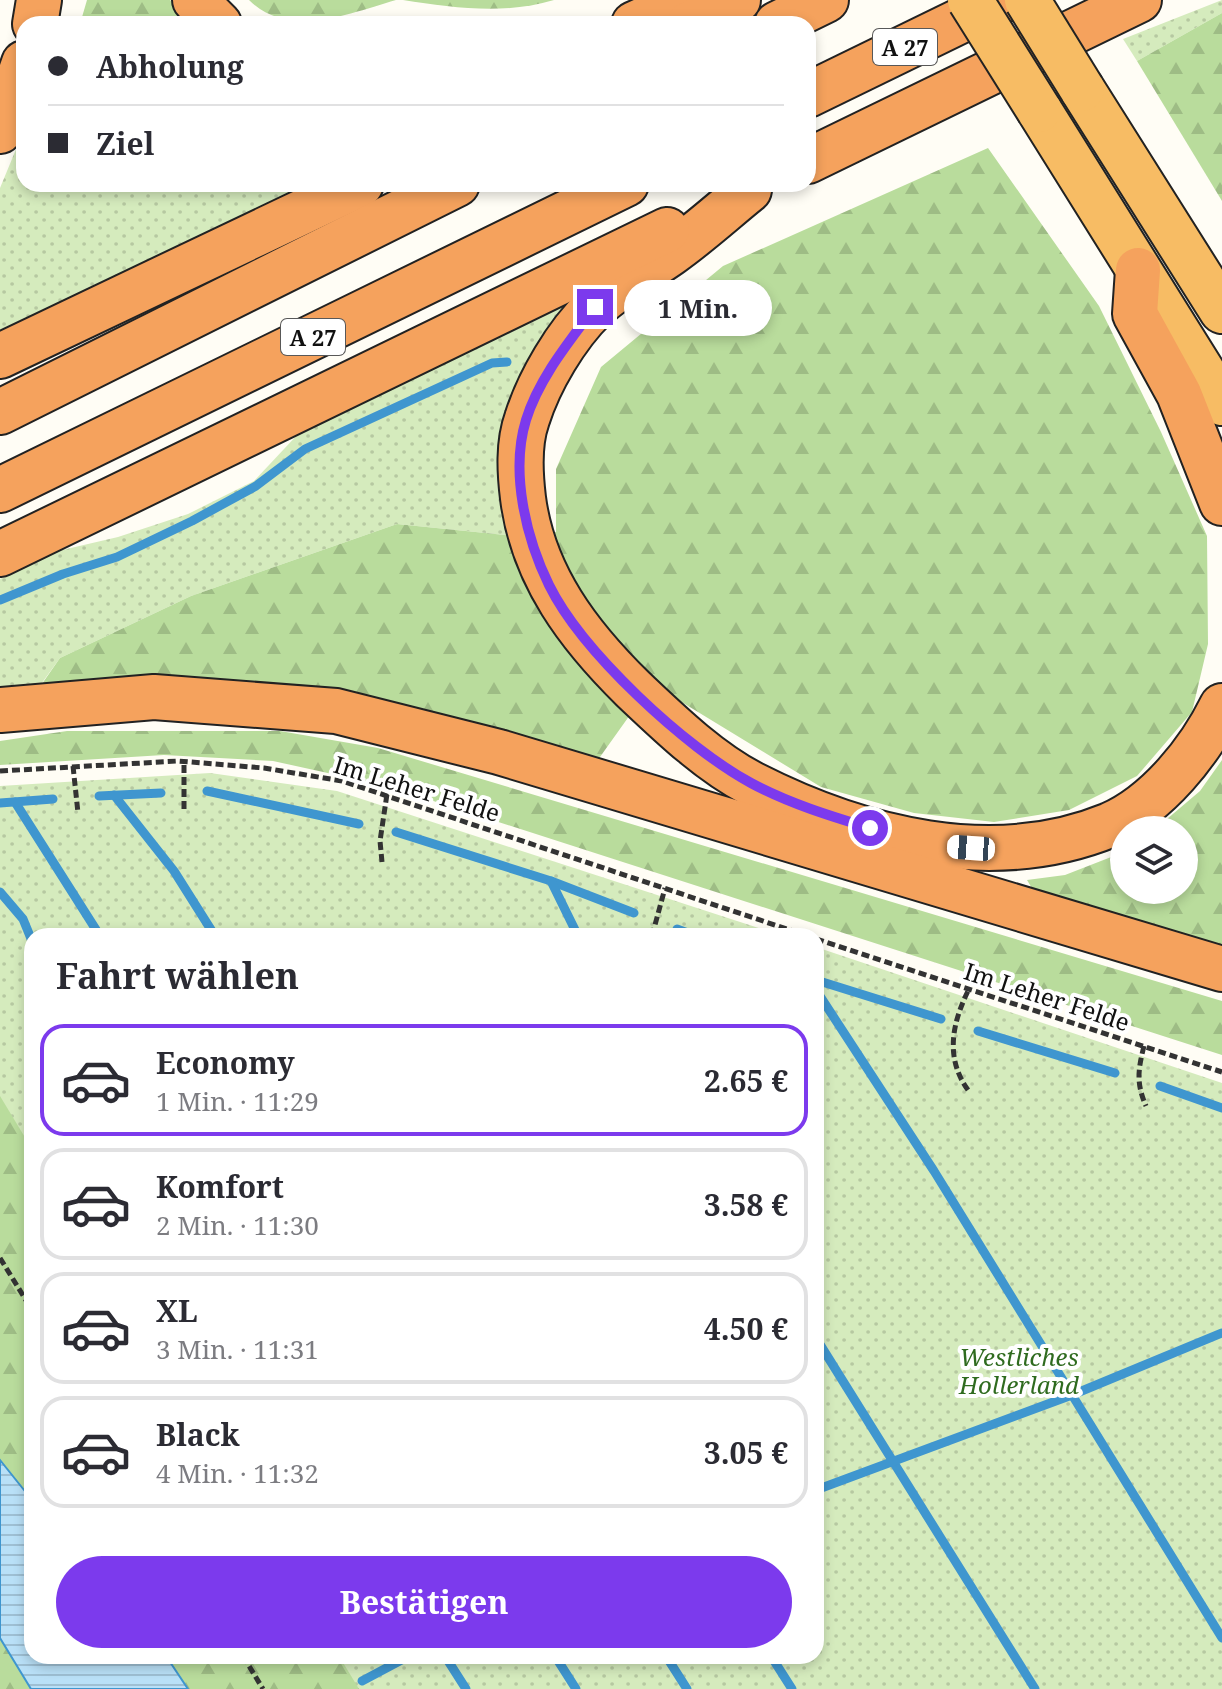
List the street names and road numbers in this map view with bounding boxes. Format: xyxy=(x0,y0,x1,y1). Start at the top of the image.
road number: A 27 xyxy=(873,29,937,65)
road number: A 27 xyxy=(281,319,345,355)
street label: Im Leher Felde xyxy=(330,747,504,829)
street label: Im Leher Felde xyxy=(960,954,1134,1038)

